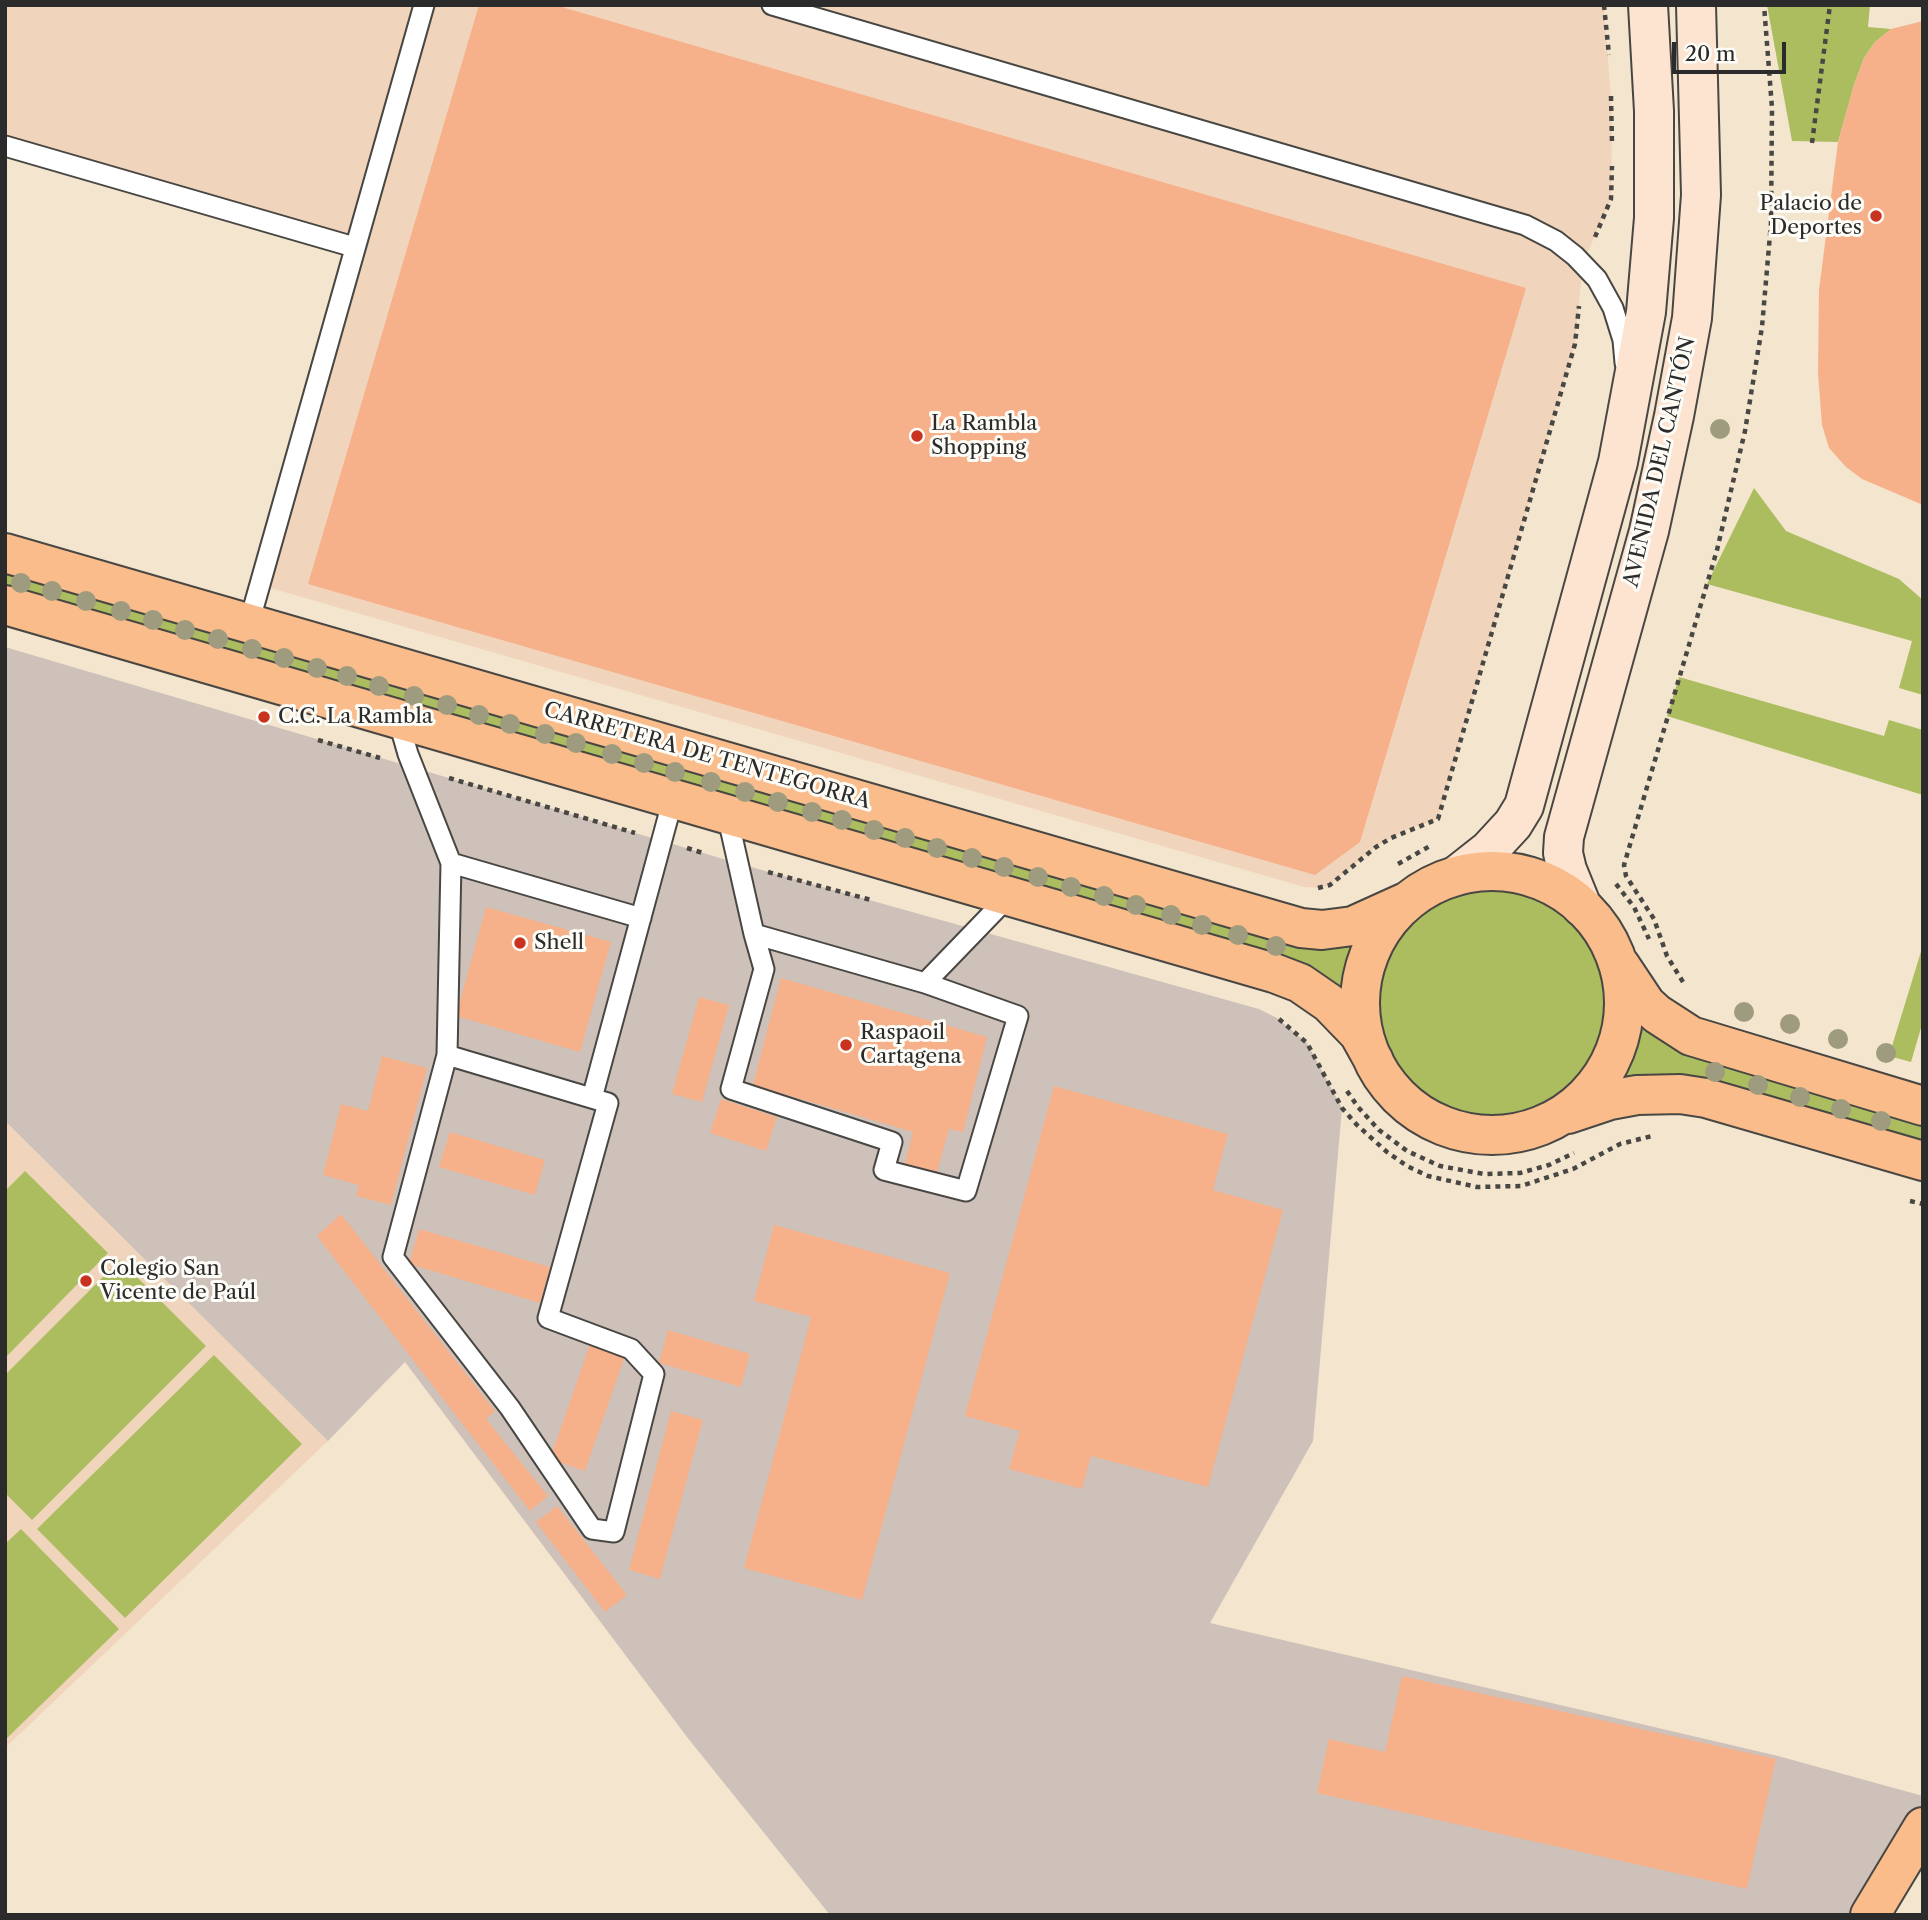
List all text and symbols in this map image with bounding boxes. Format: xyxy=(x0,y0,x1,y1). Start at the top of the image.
scale bar xyxy=(1676,28,1790,72)
text: 20 m xyxy=(1685,41,1736,66)
place label: Palacio de Deportes xyxy=(1760,191,1862,241)
marker: Palacio de Deportes xyxy=(1868,208,1884,224)
street label: AVENIDA DEL CANTÓN xyxy=(1619,334,1701,590)
place label: La Rambla Shopping xyxy=(931,411,1037,461)
marker: La Rambla Shopping xyxy=(909,428,925,444)
street label: CARRETERA DE TENTEGORRA xyxy=(541,697,873,815)
place label: C.C. La Rambla xyxy=(278,704,433,730)
marker: C.C. La Rambla xyxy=(256,709,272,725)
place label: Shell xyxy=(534,930,584,956)
marker: Shell xyxy=(512,935,528,951)
place label: Raspaoil Cartagena xyxy=(860,1020,962,1070)
marker: Raspaoil Cartagena xyxy=(838,1037,854,1053)
place label: Colegio San Vicente de Paúl xyxy=(100,1256,256,1306)
marker: Colegio San Vicente de Paúl xyxy=(78,1273,94,1289)

